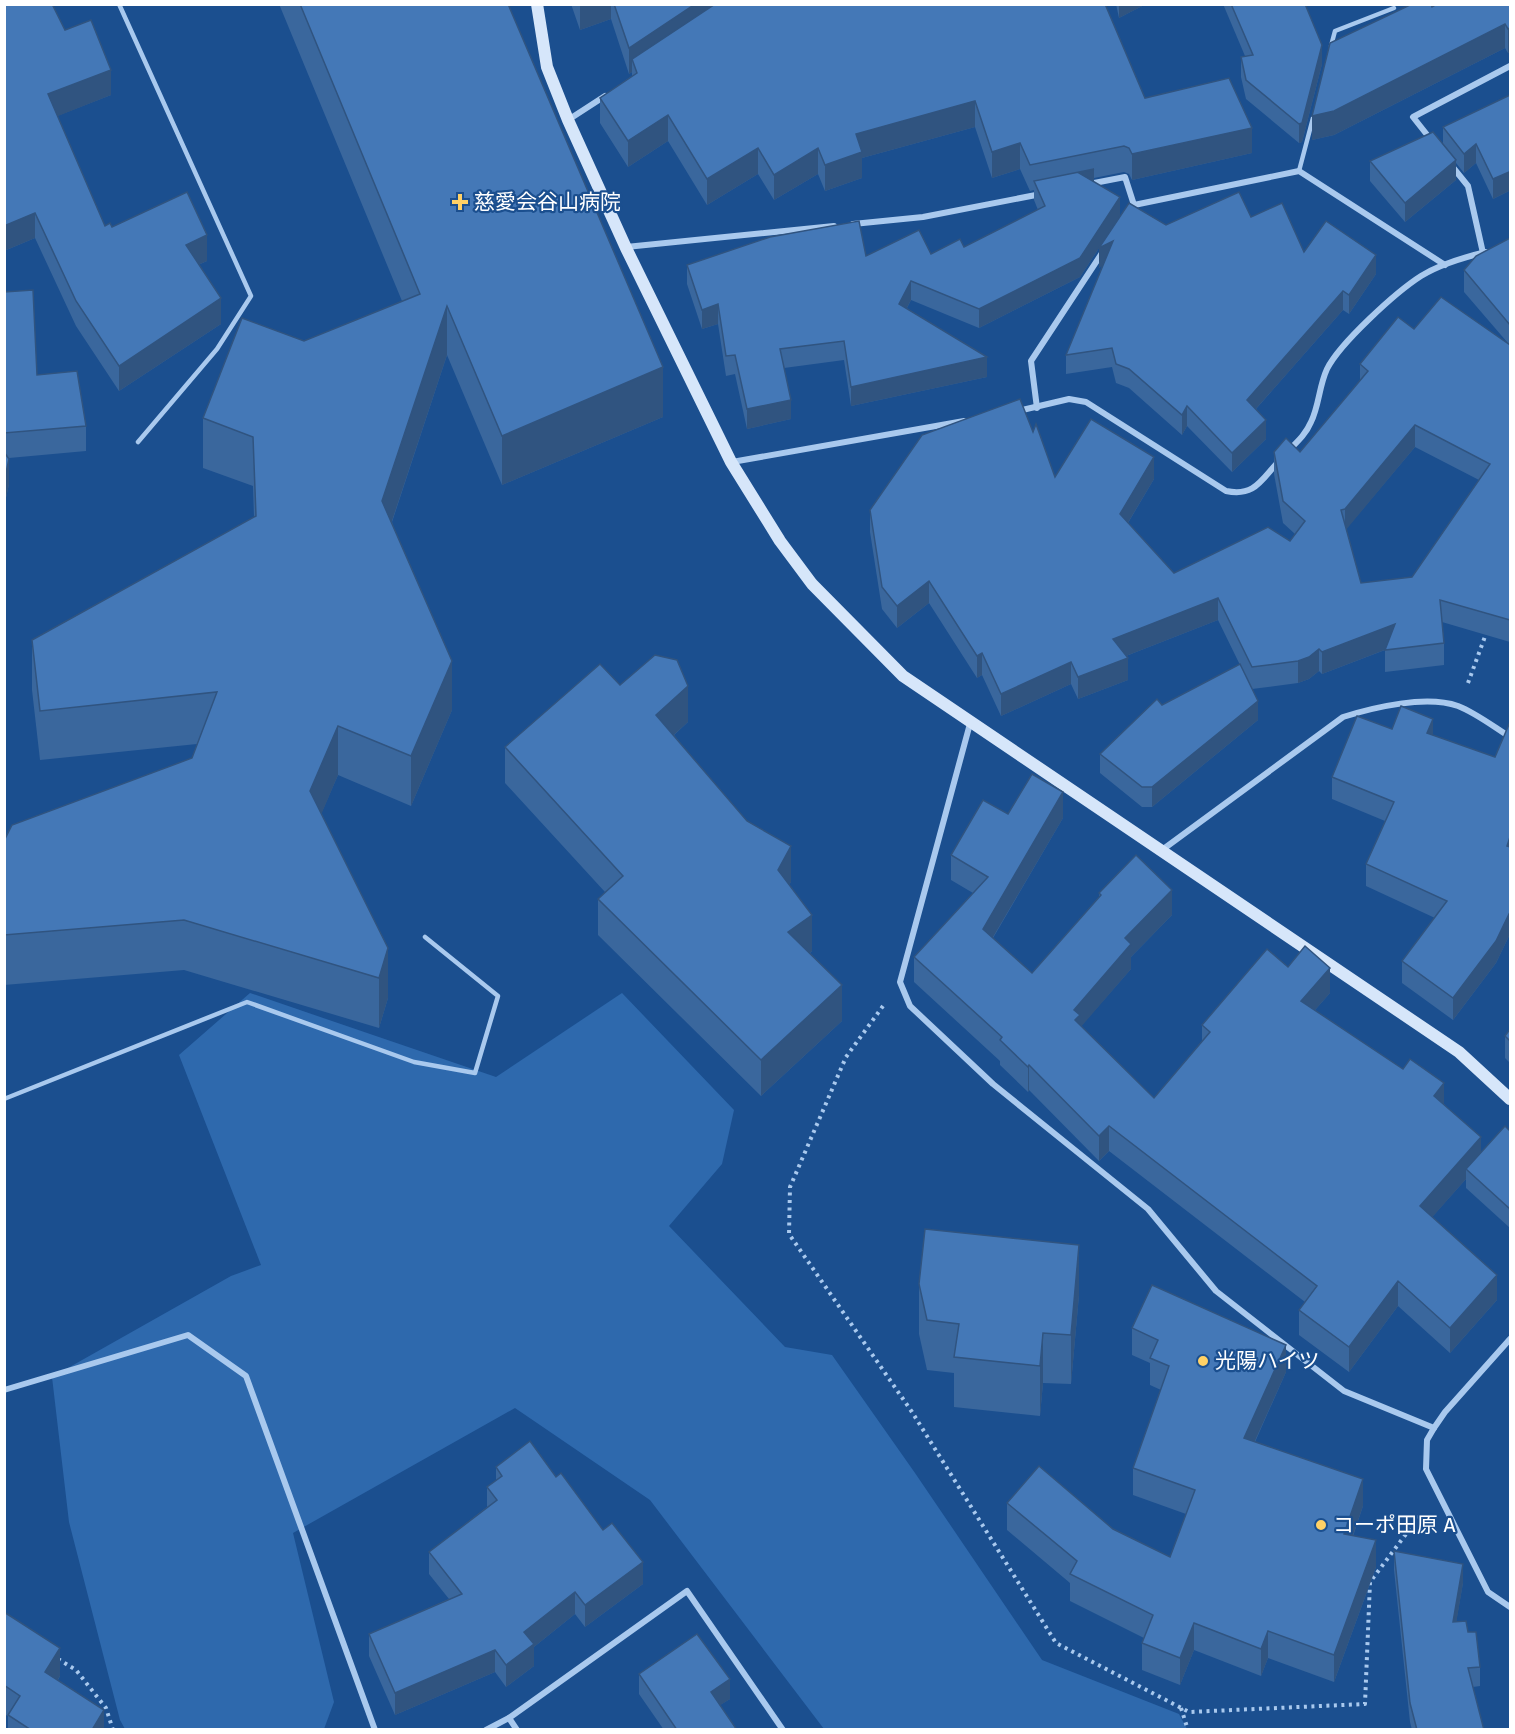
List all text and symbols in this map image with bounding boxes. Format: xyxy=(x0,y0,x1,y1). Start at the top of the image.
place label: 慈愛会谷山病院 xyxy=(474,189,621,215)
marker: 慈愛会谷山病院 xyxy=(451,193,469,211)
place label: 光陽ハイツ xyxy=(1215,1348,1320,1374)
marker: 光陽ハイツ xyxy=(1196,1354,1210,1368)
place label: コーポ田原 A xyxy=(1333,1512,1456,1538)
marker: コーポ田原 A xyxy=(1314,1518,1328,1532)

